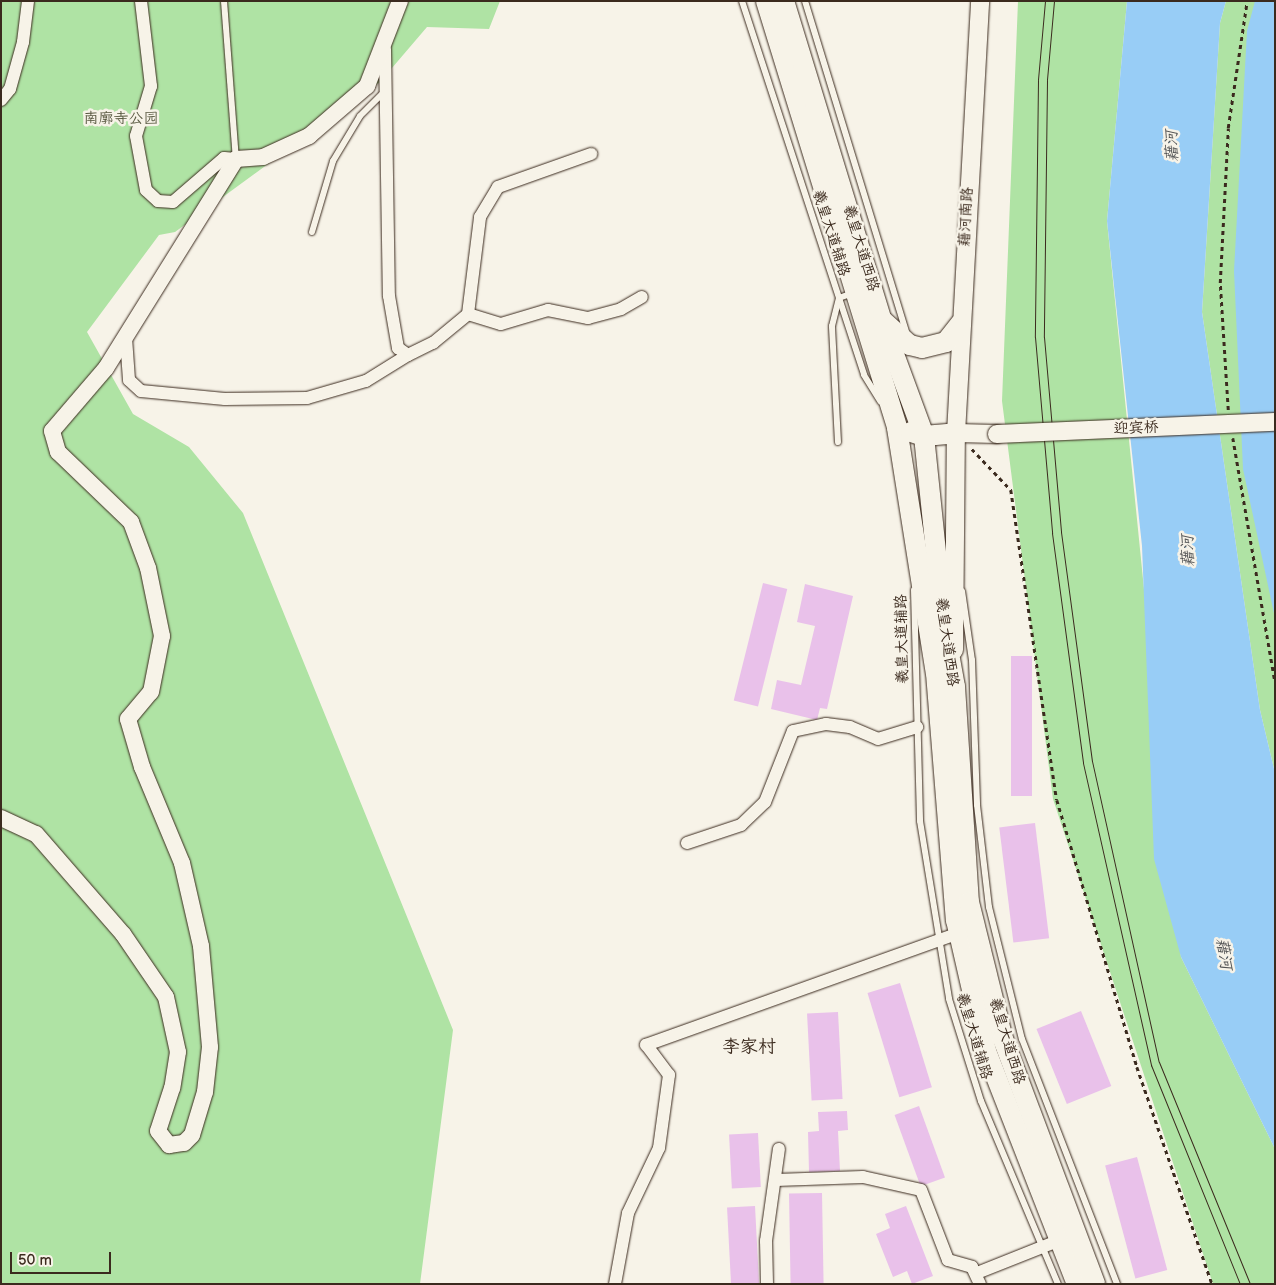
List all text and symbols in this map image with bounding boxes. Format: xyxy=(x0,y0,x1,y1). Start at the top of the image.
park label: 南廓寺公园 xyxy=(84,110,158,128)
water label: 藉河 xyxy=(1163,130,1183,162)
street label: 羲皇大道辅路 xyxy=(809,187,853,279)
street label: 藉河南路 xyxy=(955,187,977,247)
street label: 羲皇大道西路 xyxy=(839,202,883,294)
street label: 迎宾桥 xyxy=(1113,418,1159,438)
water label: 藉河 xyxy=(1179,535,1199,567)
street label: 羲皇大道辅路 xyxy=(892,594,912,684)
street label: 羲皇大道西路 xyxy=(932,596,962,688)
water label: 藉河 xyxy=(1211,937,1235,971)
street label: 羲皇大道辅路 xyxy=(952,990,996,1082)
street label: 羲皇大道西路 xyxy=(985,995,1029,1087)
district label: 李家村 xyxy=(722,1036,776,1058)
scale bar xyxy=(12,1242,114,1274)
text: 50 m xyxy=(18,1251,52,1270)

